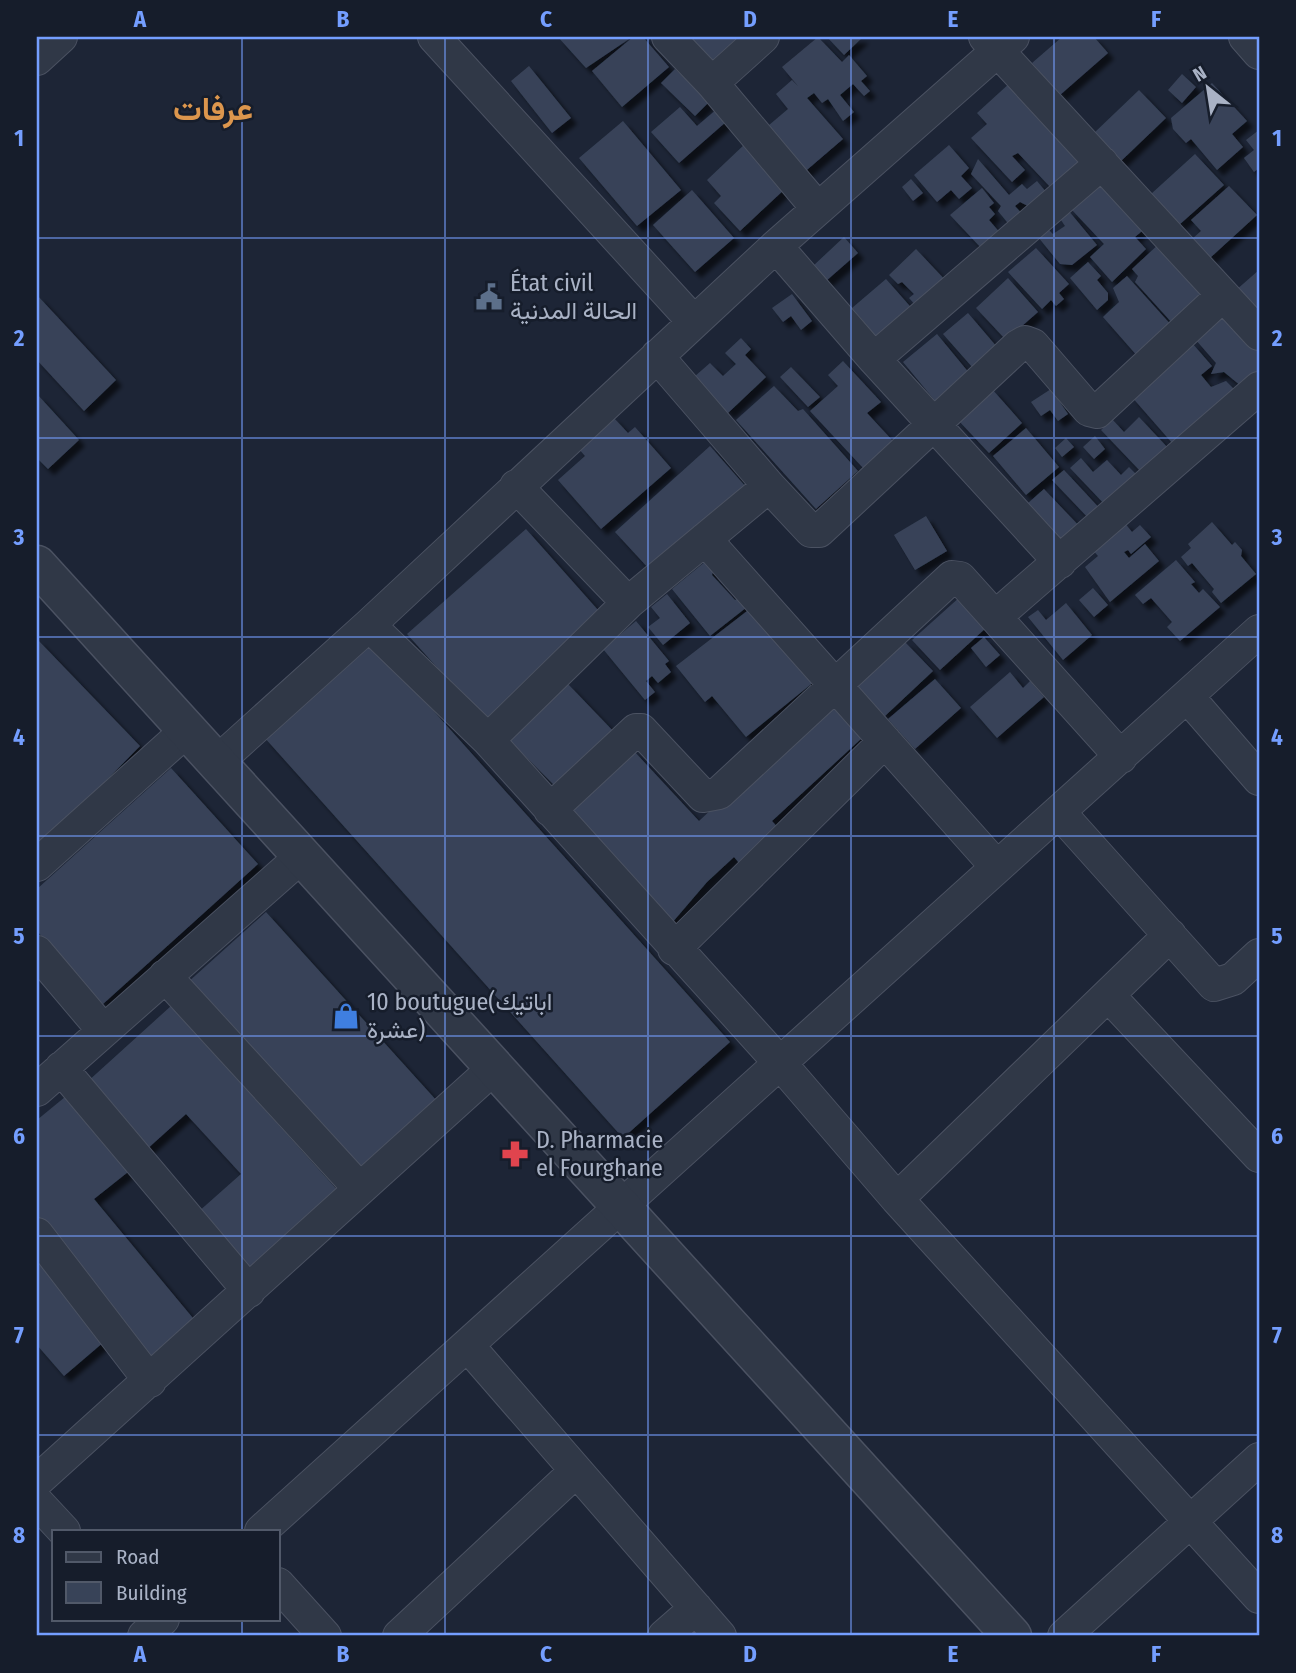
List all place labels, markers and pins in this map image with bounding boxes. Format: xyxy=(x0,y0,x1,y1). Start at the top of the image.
place label: État civil الحالة المدنية xyxy=(510,268,637,325)
public building icon: État civil الحالة المدنية xyxy=(474,282,504,312)
place label: 10 boutugue(اباتيك عشرة) xyxy=(367,988,552,1045)
shop icon: 10 boutugue(اباتيك عشرة) xyxy=(331,1001,361,1031)
place label: D. Pharmacie el Fourghane xyxy=(536,1126,663,1182)
pharmacy icon: D. Pharmacie el Fourghane xyxy=(500,1139,530,1169)

